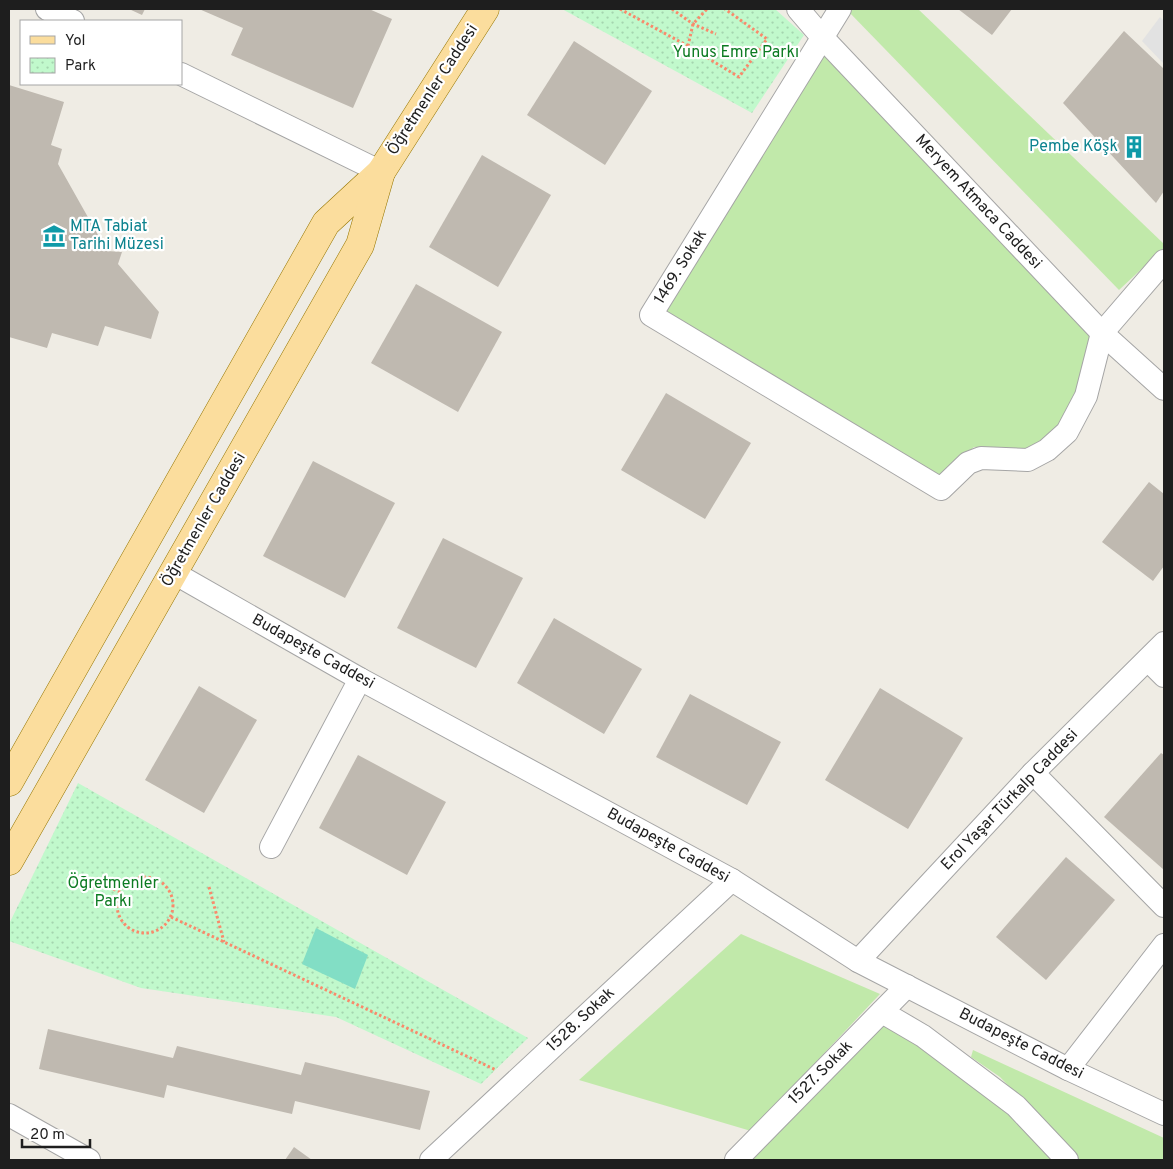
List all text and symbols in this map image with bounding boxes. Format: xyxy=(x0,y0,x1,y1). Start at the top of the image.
legend xyxy=(20,20,182,85)
street label: Öğretmenler Caddesi xyxy=(382,20,483,159)
text: Yol xyxy=(65,32,86,51)
park label: Yunus Emre Parkı xyxy=(673,43,799,63)
text: Park xyxy=(65,57,96,76)
street label: Meryem Atmaca Caddesi xyxy=(910,130,1046,274)
building icon: Pembe Köşk xyxy=(1121,134,1147,160)
place label: Pembe Köşk xyxy=(1029,137,1118,157)
place label: MTA Tabiat Tarihi Müzesi xyxy=(70,217,164,255)
museum icon: MTA Tabiat Tarihi Müzesi xyxy=(41,223,67,249)
street label: 1469. Sokak xyxy=(650,226,712,308)
street label: Öğretmenler Caddesi xyxy=(156,448,251,591)
street label: Budapeşte Caddesi xyxy=(248,610,378,694)
street label: Erol Yaşar Türkalp Caddesi xyxy=(937,725,1083,875)
street label: Budapeşte Caddesi xyxy=(603,804,733,888)
park label: Öğretmenler Parkı xyxy=(67,872,159,912)
street label: 1528. Sokak xyxy=(543,983,619,1057)
street label: Budapeşte Caddesi xyxy=(955,1004,1087,1084)
street label: 1527. Sokak xyxy=(785,1037,857,1109)
scale bar xyxy=(22,1116,90,1148)
text: 20 m xyxy=(30,1126,65,1145)

